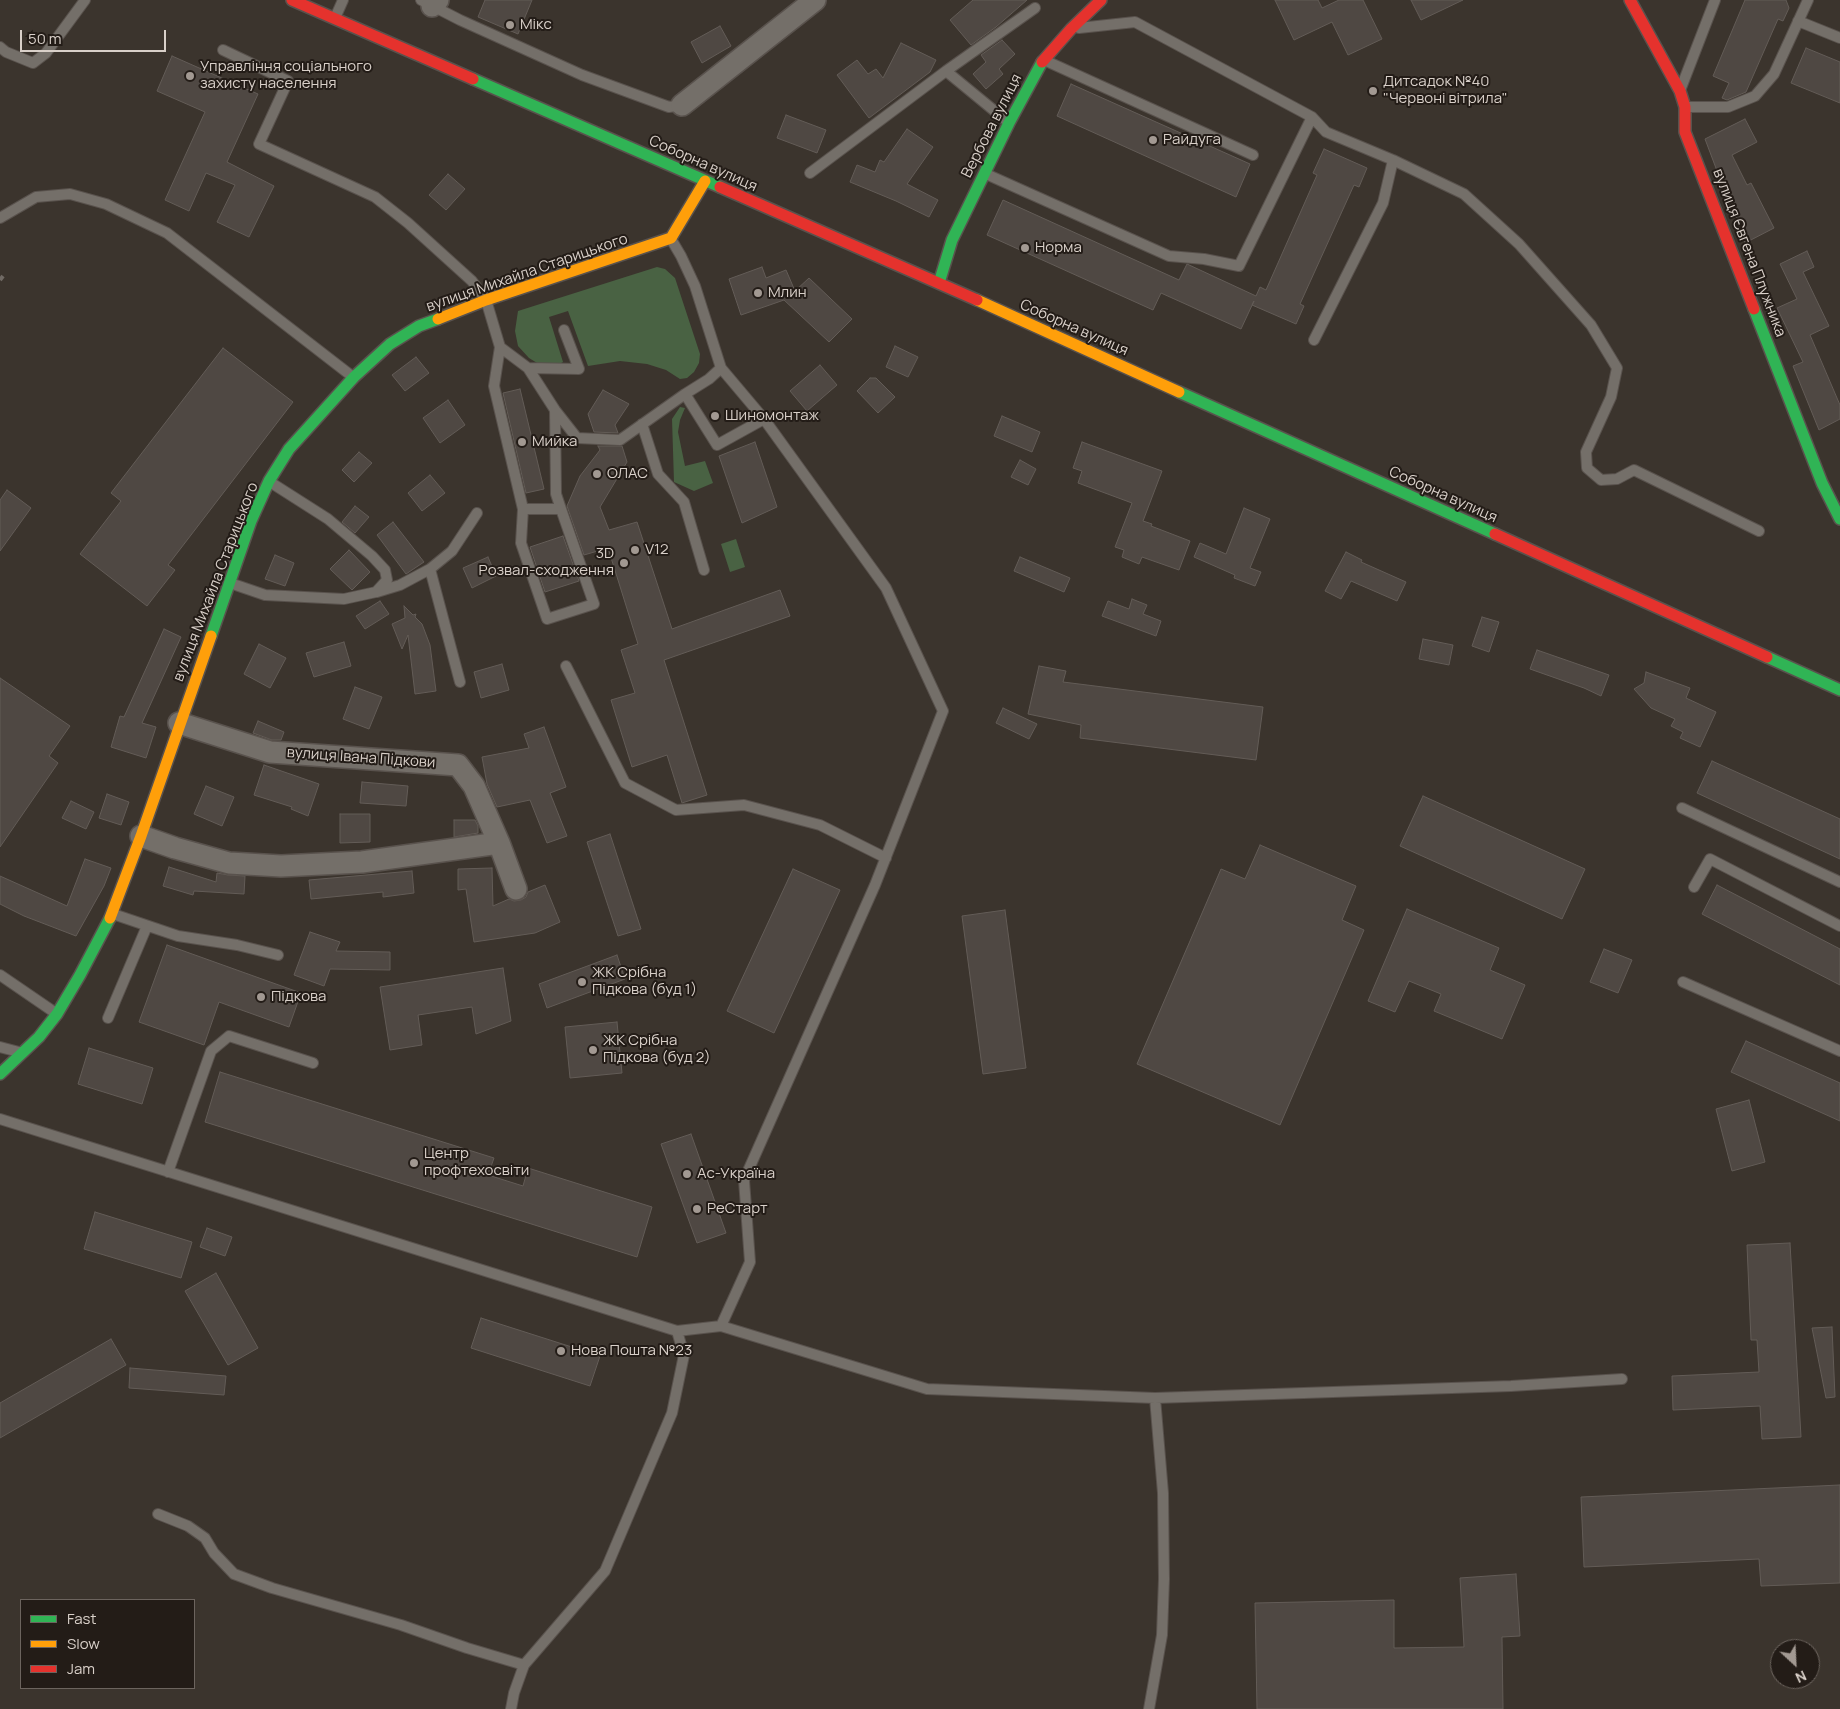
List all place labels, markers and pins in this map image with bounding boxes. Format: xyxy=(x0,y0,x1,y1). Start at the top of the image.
place label: Мікс xyxy=(520,16,552,34)
marker: Мікс xyxy=(504,19,516,31)
place label: Управління соціального захисту населення xyxy=(200,58,372,93)
marker: Управління соціального захисту населення xyxy=(184,70,196,82)
place label: Дитсадок №40 "Червоні вітрила" xyxy=(1383,73,1508,108)
marker: Дитсадок №40 "Червоні вітрила" xyxy=(1367,85,1379,97)
place label: Райдуга xyxy=(1163,131,1221,149)
marker: Райдуга xyxy=(1147,134,1159,146)
place label: Норма xyxy=(1035,239,1082,257)
marker: Норма xyxy=(1019,242,1031,254)
place label: Млин xyxy=(768,284,807,302)
marker: Млин xyxy=(752,287,764,299)
place label: Шиномонтаж xyxy=(725,407,819,425)
marker: Шиномонтаж xyxy=(709,410,721,422)
place label: Мийка xyxy=(532,433,577,451)
marker: Мийка xyxy=(516,436,528,448)
place label: ОЛАС xyxy=(607,465,648,483)
marker: ОЛАС xyxy=(591,468,603,480)
place label: V12 xyxy=(645,541,668,559)
marker: V12 xyxy=(629,544,641,556)
place label: 3D Розвал-сходження xyxy=(479,545,614,580)
marker: 3D Розвал-сходження xyxy=(618,557,630,569)
place label: ЖК Срібна Підкова (буд 1) xyxy=(592,964,697,999)
marker: ЖК Срібна Підкова (буд 1) xyxy=(576,976,588,988)
place label: Підкова xyxy=(271,988,326,1006)
marker: Підкова xyxy=(255,991,267,1003)
place label: ЖК Срібна Підкова (буд 2) xyxy=(603,1032,711,1067)
marker: ЖК Срібна Підкова (буд 2) xyxy=(587,1044,599,1056)
place label: Центр профтехосвіти xyxy=(424,1145,529,1180)
marker: Центр профтехосвіти xyxy=(408,1157,420,1169)
place label: Ас-Україна xyxy=(697,1165,775,1183)
marker: Ас-Україна xyxy=(681,1168,693,1180)
place label: РеСтарт xyxy=(707,1200,768,1218)
marker: РеСтарт xyxy=(691,1203,703,1215)
place label: Нова Пошта №23 xyxy=(571,1342,692,1360)
marker: Нова Пошта №23 xyxy=(555,1345,567,1357)

